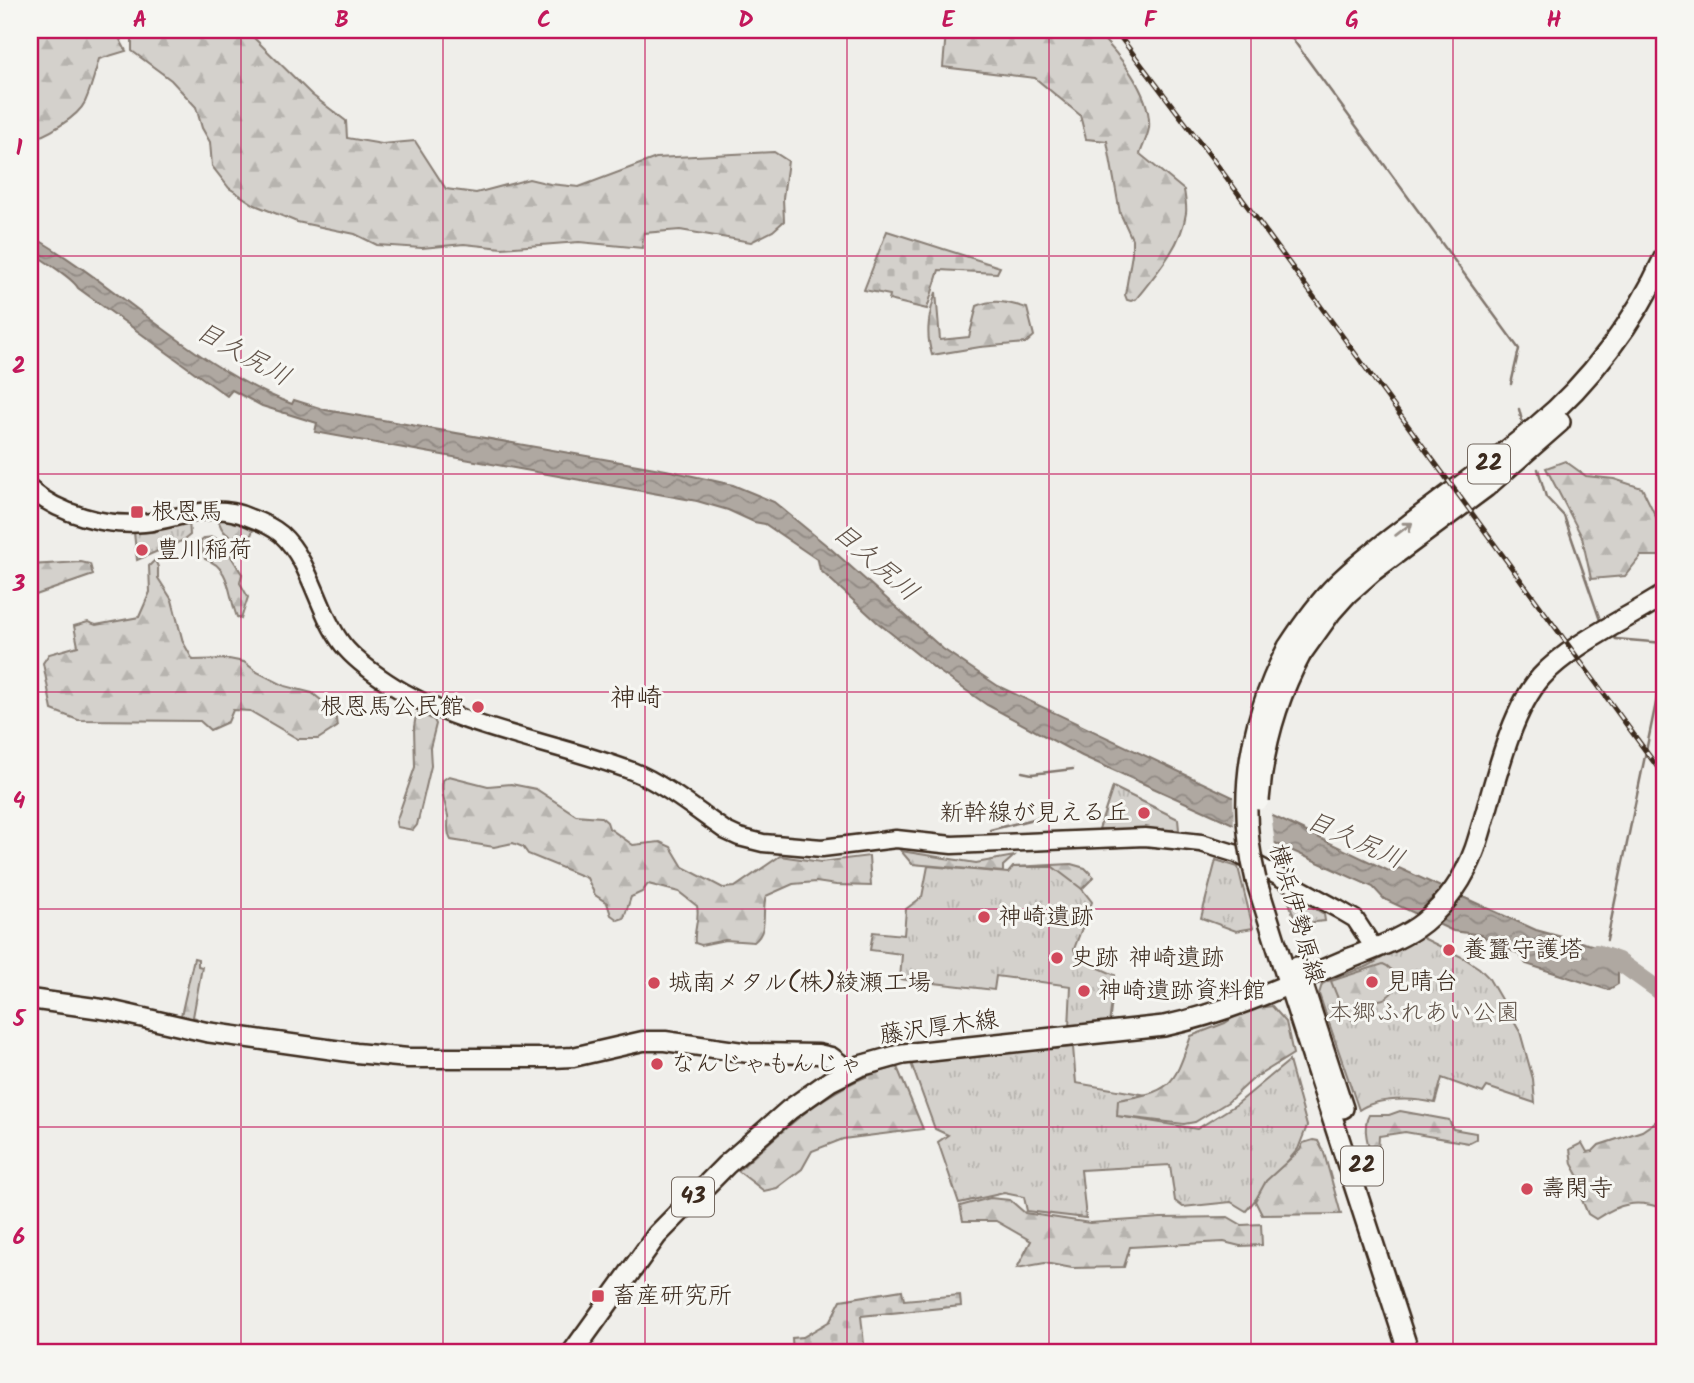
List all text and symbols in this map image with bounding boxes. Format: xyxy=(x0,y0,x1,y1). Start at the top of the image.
text: A xyxy=(133,3,147,39)
text: B xyxy=(335,3,349,39)
text: C xyxy=(537,3,551,39)
text: D xyxy=(738,3,754,39)
text: E xyxy=(942,3,956,39)
text: F xyxy=(1144,3,1158,39)
text: G xyxy=(1345,3,1359,39)
text: H xyxy=(1547,3,1562,39)
text: 1 xyxy=(16,131,23,167)
water label: 目久尻川 xyxy=(187,311,299,399)
text: 2 xyxy=(12,349,26,385)
road number: 22 xyxy=(1468,445,1510,484)
place label: 根恩馬 xyxy=(151,493,223,532)
marker: 根恩馬 xyxy=(129,504,145,520)
water label: 目久尻川 xyxy=(822,513,928,613)
one-way arrow xyxy=(1394,521,1413,536)
place label: 豊川稲荷 xyxy=(156,531,252,570)
marker: 豊川稲荷 xyxy=(134,542,150,558)
text: 3 xyxy=(12,567,26,603)
district label: 神崎 xyxy=(610,678,662,720)
place label: 根恩馬公民館 xyxy=(320,688,464,727)
marker: 根恩馬公民館 xyxy=(470,699,486,715)
text: 4 xyxy=(13,784,26,820)
place label: 新幹線が見える丘 xyxy=(939,794,1130,833)
water label: 目久尻川 xyxy=(1299,801,1411,881)
marker: 新幹線が見える丘 xyxy=(1136,805,1152,821)
street label: 横浜伊勢原線 xyxy=(1257,839,1335,989)
place label: 神崎遺跡 xyxy=(998,898,1094,937)
marker: 神崎遺跡 xyxy=(976,909,992,925)
place label: 養蠶守護塔 xyxy=(1463,931,1583,970)
place label: 史跡 神崎遺跡 xyxy=(1071,939,1225,978)
marker: 養蠶守護塔 xyxy=(1441,942,1457,958)
marker: 史跡 神崎遺跡 xyxy=(1049,950,1065,966)
place label: 見晴台 xyxy=(1386,963,1458,1002)
place label: 城南メタル(株)綾瀬工場 xyxy=(668,964,931,1003)
place label: 神崎遺跡資料館 xyxy=(1098,972,1266,1011)
marker: 見晴台 xyxy=(1364,974,1380,990)
marker: 城南メタル(株)綾瀬工場 xyxy=(646,975,662,991)
marker: 神崎遺跡資料館 xyxy=(1076,983,1092,999)
park label: 本郷ふれあい公園 xyxy=(1328,994,1520,1033)
street label: 藤沢厚木線 xyxy=(877,1000,1001,1056)
text: 5 xyxy=(12,1002,27,1038)
place label: なんじゃもんじゃ xyxy=(671,1045,863,1084)
marker: なんじゃもんじゃ xyxy=(649,1056,665,1072)
road number: 22 xyxy=(1341,1147,1383,1186)
place label: 壽閑寺 xyxy=(1541,1170,1613,1209)
road number: 43 xyxy=(672,1178,714,1216)
marker: 壽閑寺 xyxy=(1519,1181,1535,1197)
text: 6 xyxy=(13,1220,25,1256)
place label: 畜産研究所 xyxy=(612,1277,732,1316)
marker: 畜産研究所 xyxy=(590,1288,606,1304)

